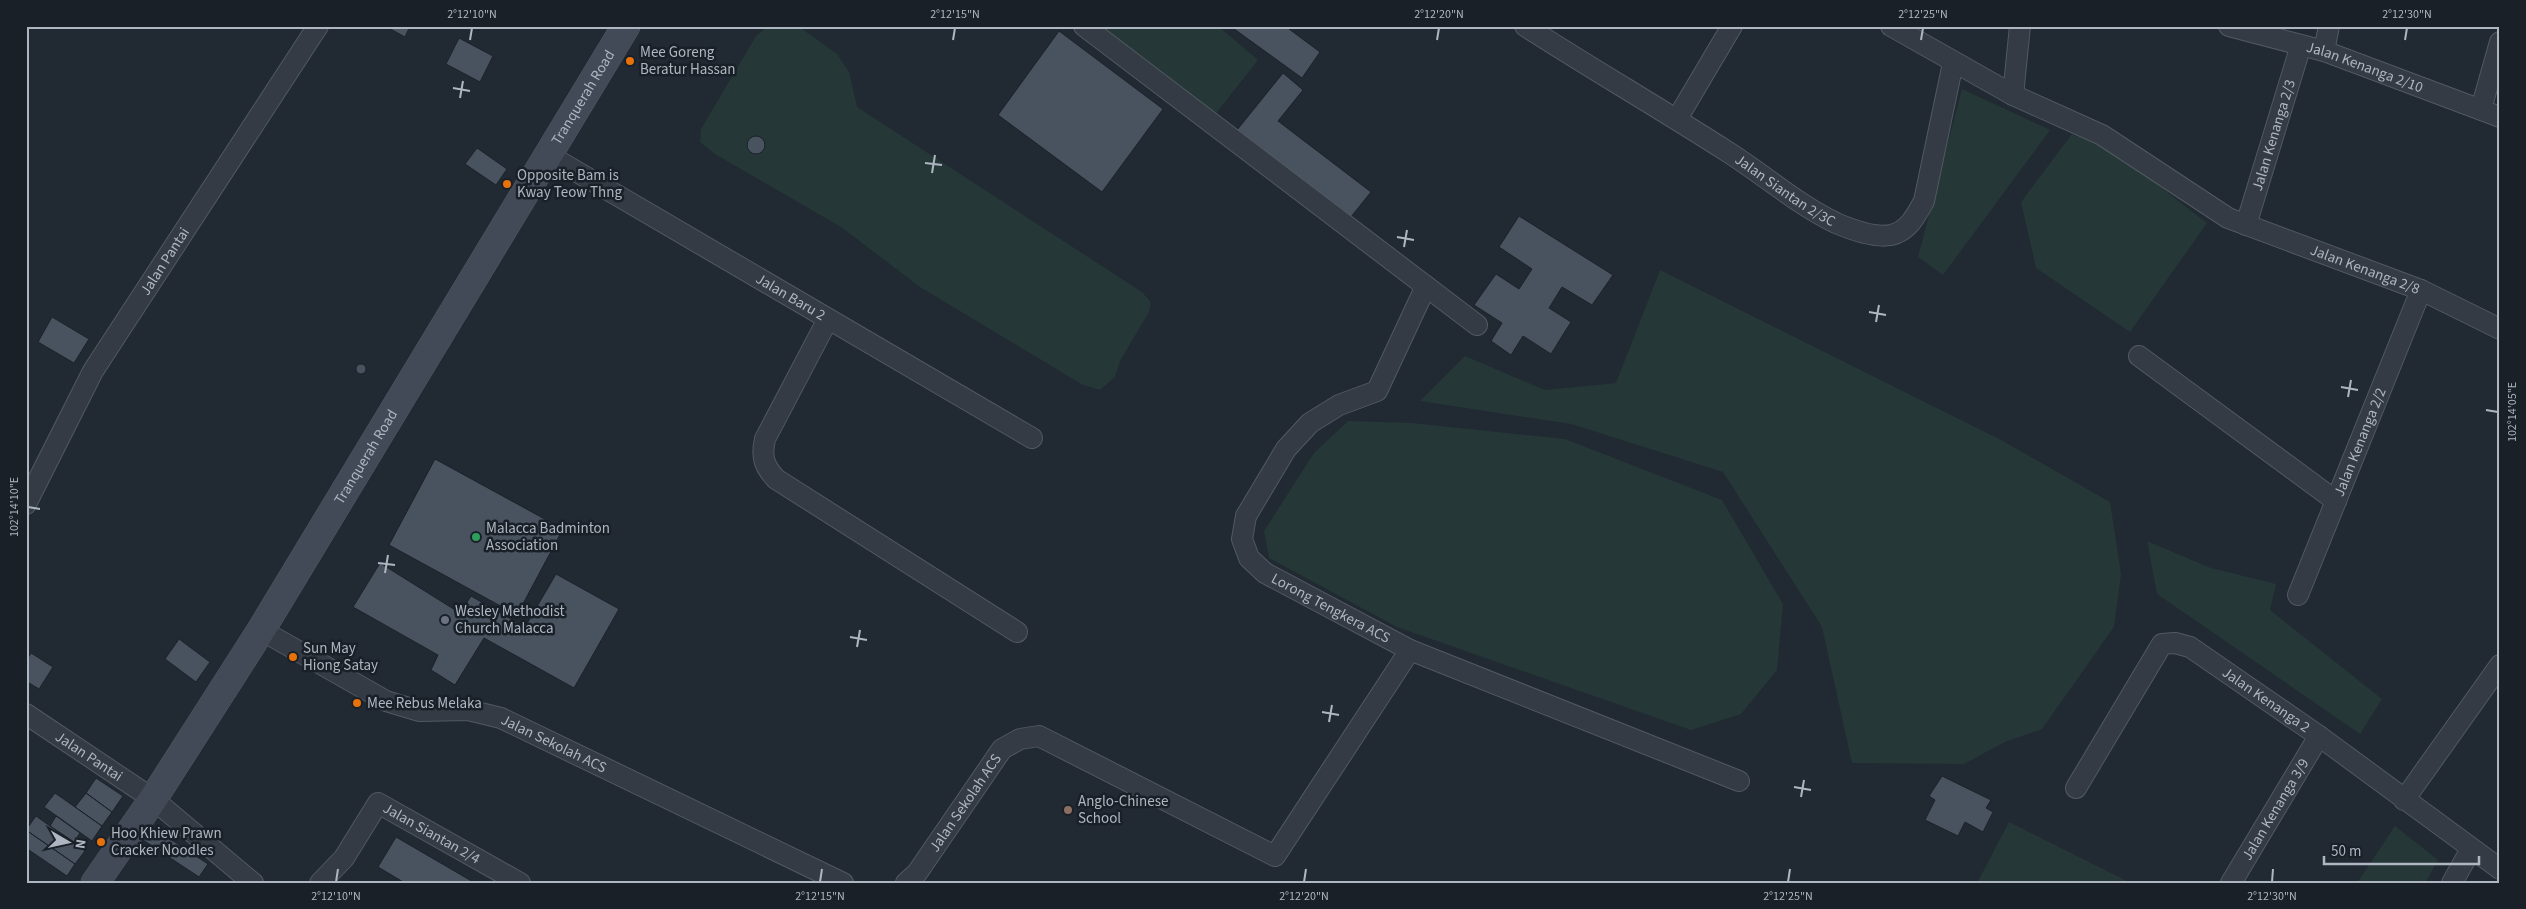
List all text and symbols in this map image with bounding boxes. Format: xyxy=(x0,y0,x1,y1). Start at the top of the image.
text: 2°12'10"N xyxy=(447,6,497,23)
text: 2°12'15"N xyxy=(930,6,980,23)
text: 2°12'20"N xyxy=(1414,6,1464,23)
text: 2°12'25"N xyxy=(1898,6,1948,23)
text: 2°12'30"N xyxy=(2382,6,2432,23)
street label: Jalan Kenanga 2/10 xyxy=(2304,37,2426,98)
place label: Mee Goreng Beratur Hassan xyxy=(640,42,736,80)
street label: Tranquerah Road xyxy=(546,46,620,149)
marker: Mee Goreng Beratur Hassan xyxy=(624,55,636,67)
street label: Jalan Kenanga 2/3 xyxy=(2247,77,2301,194)
street label: Jalan Siantan 2/3C xyxy=(1731,149,1839,232)
place label: Opposite Bam is Kway Teow Thng xyxy=(517,165,622,203)
marker: Opposite Bam is Kway Teow Thng xyxy=(501,178,513,190)
street label: Jalan Pantai xyxy=(135,223,195,299)
street label: Jalan Kenanga 2/8 xyxy=(2307,240,2423,300)
street label: Jalan Baru 2 xyxy=(752,269,829,326)
text: 102°14'05"E xyxy=(2504,382,2521,442)
street label: Jalan Kenanga 2/2 xyxy=(2329,385,2392,500)
street label: Tranquerah Road xyxy=(329,406,403,509)
text: 102°14'10"E xyxy=(6,477,23,537)
place label: Malacca Badminton Association xyxy=(486,518,610,556)
marker: Malacca Badminton Association xyxy=(470,531,482,543)
street label: Lorong Tengkera ACS xyxy=(1267,568,1394,649)
place label: Wesley Methodist Church Malacca xyxy=(455,601,565,639)
marker: Wesley Methodist Church Malacca xyxy=(439,614,451,626)
place label: Sun May Hiong Satay xyxy=(303,638,378,676)
marker: Sun May Hiong Satay xyxy=(287,651,299,663)
street label: Jalan Kenanga 2 xyxy=(2218,662,2314,738)
place label: Mee Rebus Melaka xyxy=(367,693,482,714)
marker: Mee Rebus Melaka xyxy=(351,697,363,709)
street label: Jalan Sekolah ACS xyxy=(497,710,610,778)
street label: Jalan Pantai xyxy=(51,727,127,787)
street label: Jalan Sekolah ACS xyxy=(924,750,1007,856)
street label: Jalan Kenanga 3/9 xyxy=(2237,755,2314,864)
place label: Anglo-Chinese School xyxy=(1078,791,1168,829)
street label: Jalan Siantan 2/4 xyxy=(379,798,484,870)
marker: Anglo-Chinese School xyxy=(1062,804,1074,816)
north arrow xyxy=(42,816,92,866)
place label: Hoo Khiew Prawn Cracker Noodles xyxy=(111,823,222,861)
scale bar xyxy=(2324,834,2478,866)
marker: Hoo Khiew Prawn Cracker Noodles xyxy=(95,836,107,848)
text: N xyxy=(69,838,90,850)
text: 50 m xyxy=(2331,841,2361,862)
text: 2°12'10"N xyxy=(311,888,361,905)
text: 2°12'15"N xyxy=(795,888,845,905)
text: 2°12'20"N xyxy=(1279,888,1329,905)
text: 2°12'25"N xyxy=(1763,888,1813,905)
text: 2°12'30"N xyxy=(2247,888,2297,905)

